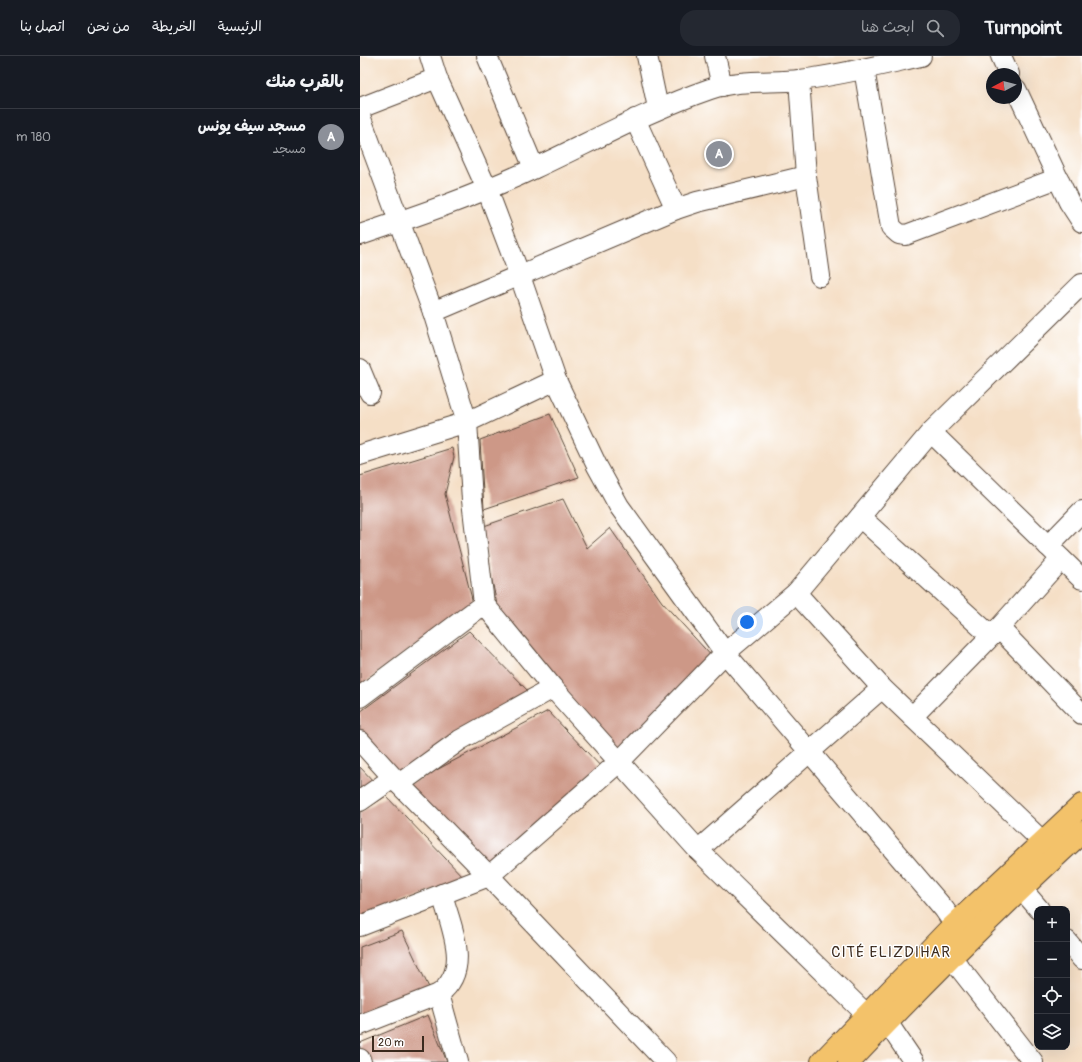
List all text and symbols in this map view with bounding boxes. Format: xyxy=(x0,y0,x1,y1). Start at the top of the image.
search box xyxy=(680,10,960,46)
text: Turnpoint xyxy=(984,16,1062,40)
icon: search xyxy=(924,17,946,39)
text: اتصل بنا xyxy=(20,18,65,35)
text: من نحن xyxy=(87,18,130,35)
text: الخريطة xyxy=(152,18,196,35)
text: الرئيسية xyxy=(218,18,262,35)
text: ابحث هنا xyxy=(861,18,914,37)
north arrow xyxy=(986,68,1022,104)
text: بالقرب منك xyxy=(266,71,344,92)
text: مسجد سيف يونس xyxy=(198,117,306,136)
text: 180 m xyxy=(16,129,51,145)
text: A xyxy=(327,129,335,145)
pin: A xyxy=(706,139,732,169)
text: مسجد xyxy=(273,141,306,157)
your location xyxy=(737,612,757,632)
map controls xyxy=(1034,906,1070,1050)
button: + xyxy=(1034,906,1070,942)
button: − xyxy=(1034,942,1070,978)
district label: CITÉ ELIZDIHAR xyxy=(831,943,951,962)
button: locate xyxy=(1034,978,1070,1014)
button: layers xyxy=(1034,1014,1070,1050)
scale bar xyxy=(372,1034,424,1053)
text: 20 m xyxy=(378,1036,404,1049)

